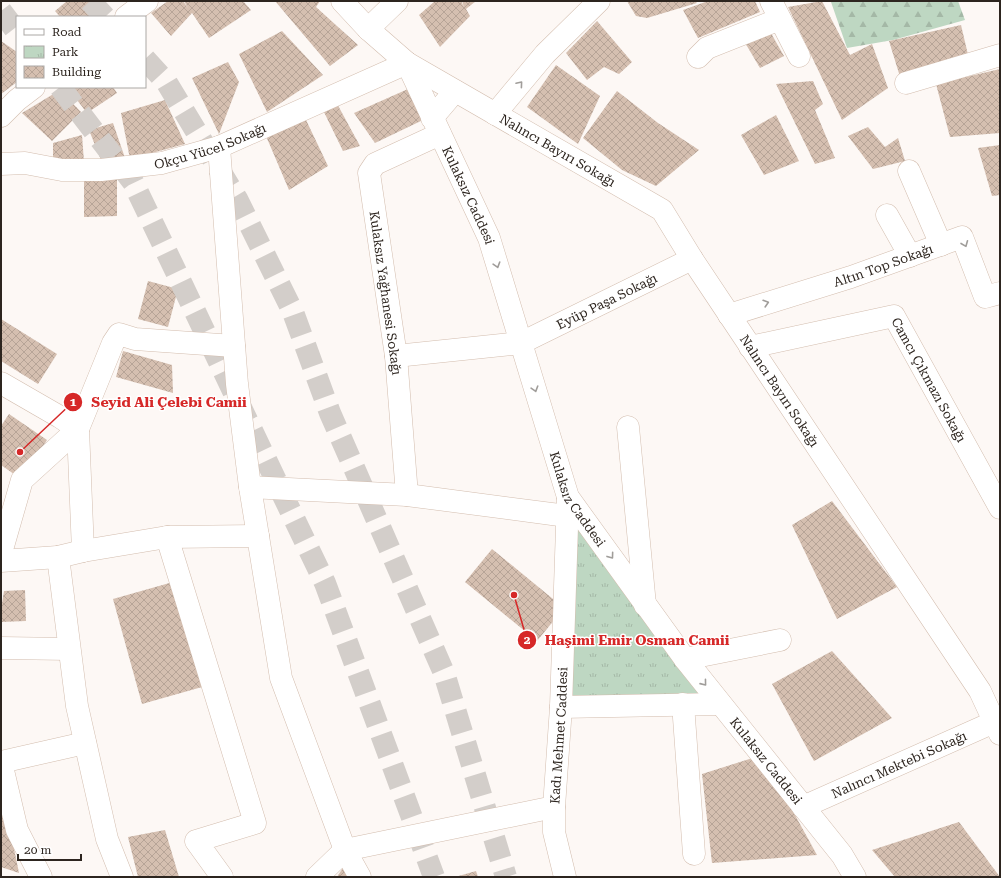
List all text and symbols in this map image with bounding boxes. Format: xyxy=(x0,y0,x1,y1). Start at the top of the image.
legend xyxy=(16,16,146,88)
text: Road xyxy=(52,25,82,39)
text: Park xyxy=(52,45,79,59)
text: Building xyxy=(52,65,101,79)
one-way arrow xyxy=(516,81,523,89)
street label: Nalıncı Bayırı Sokağı xyxy=(497,111,618,190)
street label: Okçu Yücel Sokağı xyxy=(153,120,268,172)
street label: Kulaksız Caddesi xyxy=(439,144,497,246)
street label: Kulaksız Yağhanesi Sokağı xyxy=(367,210,404,376)
street label: Altın Top Sokağı xyxy=(832,241,935,290)
one-way arrow xyxy=(960,241,968,248)
one-way arrow xyxy=(492,261,501,268)
street label: Eyüp Paşa Sokağı xyxy=(554,270,660,332)
one-way arrow xyxy=(762,299,769,308)
street label: Camcı Çıkmazı Sokağı xyxy=(888,315,969,445)
street label: Nalıncı Bayırı Sokağı xyxy=(737,332,822,450)
one-way arrow xyxy=(530,385,539,392)
callout: Seyid Ali Çelebi Camii xyxy=(63,389,254,415)
text: Seyid Ali Çelebi Camii xyxy=(91,394,247,410)
text: 1 xyxy=(70,395,77,409)
street label: Kulaksız Caddesi xyxy=(547,450,608,550)
one-way arrow xyxy=(606,552,613,559)
callout: Haşimi Emir Osman Camii xyxy=(517,627,737,653)
text: Haşimi Emir Osman Camii xyxy=(545,632,730,648)
text: 2 xyxy=(524,633,531,647)
street label: Kadı Mehmet Caddesi xyxy=(547,667,570,805)
one-way arrow xyxy=(700,679,707,686)
street label: Kulaksız Caddesi xyxy=(727,715,805,807)
street label: Nalıncı Mektebi Sokağı xyxy=(829,728,969,801)
scale bar xyxy=(18,836,81,862)
text: 20 m xyxy=(24,843,51,857)

